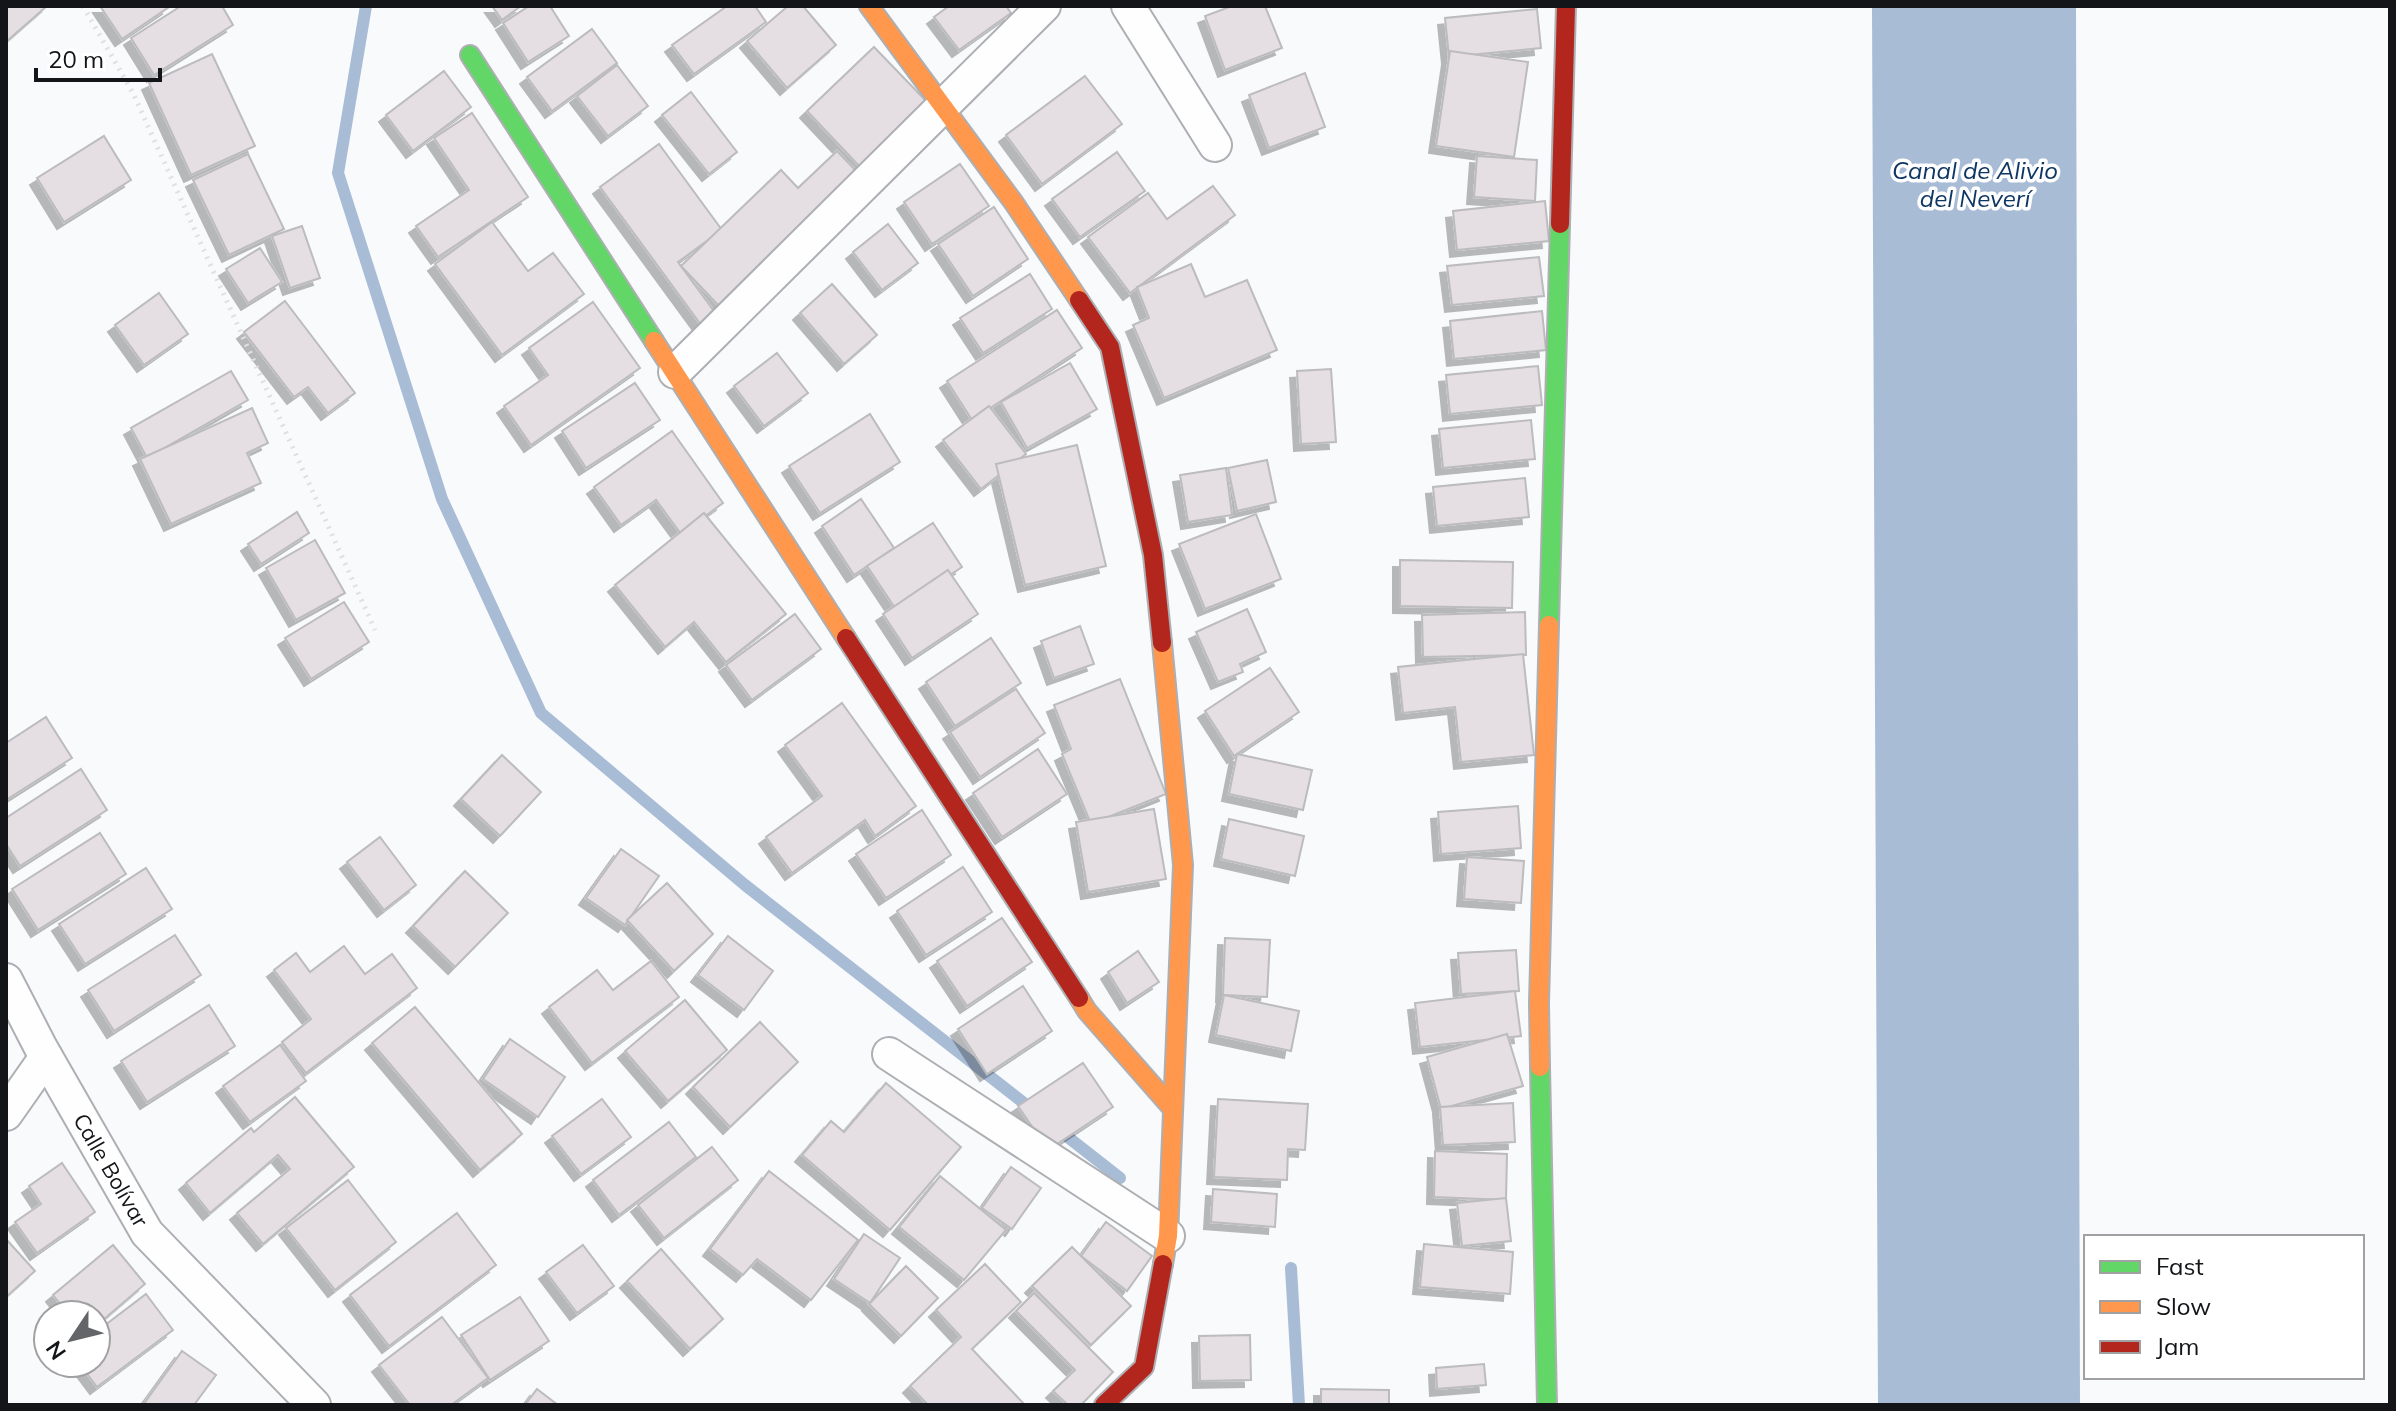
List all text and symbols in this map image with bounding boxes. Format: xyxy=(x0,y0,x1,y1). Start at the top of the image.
scale bar xyxy=(36,32,160,82)
text: 20 m xyxy=(48,44,104,74)
water label: Canal de Alivio del Neverí xyxy=(1892,155,2058,213)
street label: Calle Bolívar xyxy=(67,1108,155,1232)
legend xyxy=(2084,1235,2364,1379)
text: Fast xyxy=(2156,1251,2204,1281)
text: Slow xyxy=(2156,1291,2211,1321)
north arrow xyxy=(32,1299,112,1379)
text: Jam xyxy=(2156,1331,2199,1361)
text: N xyxy=(39,1336,72,1365)

